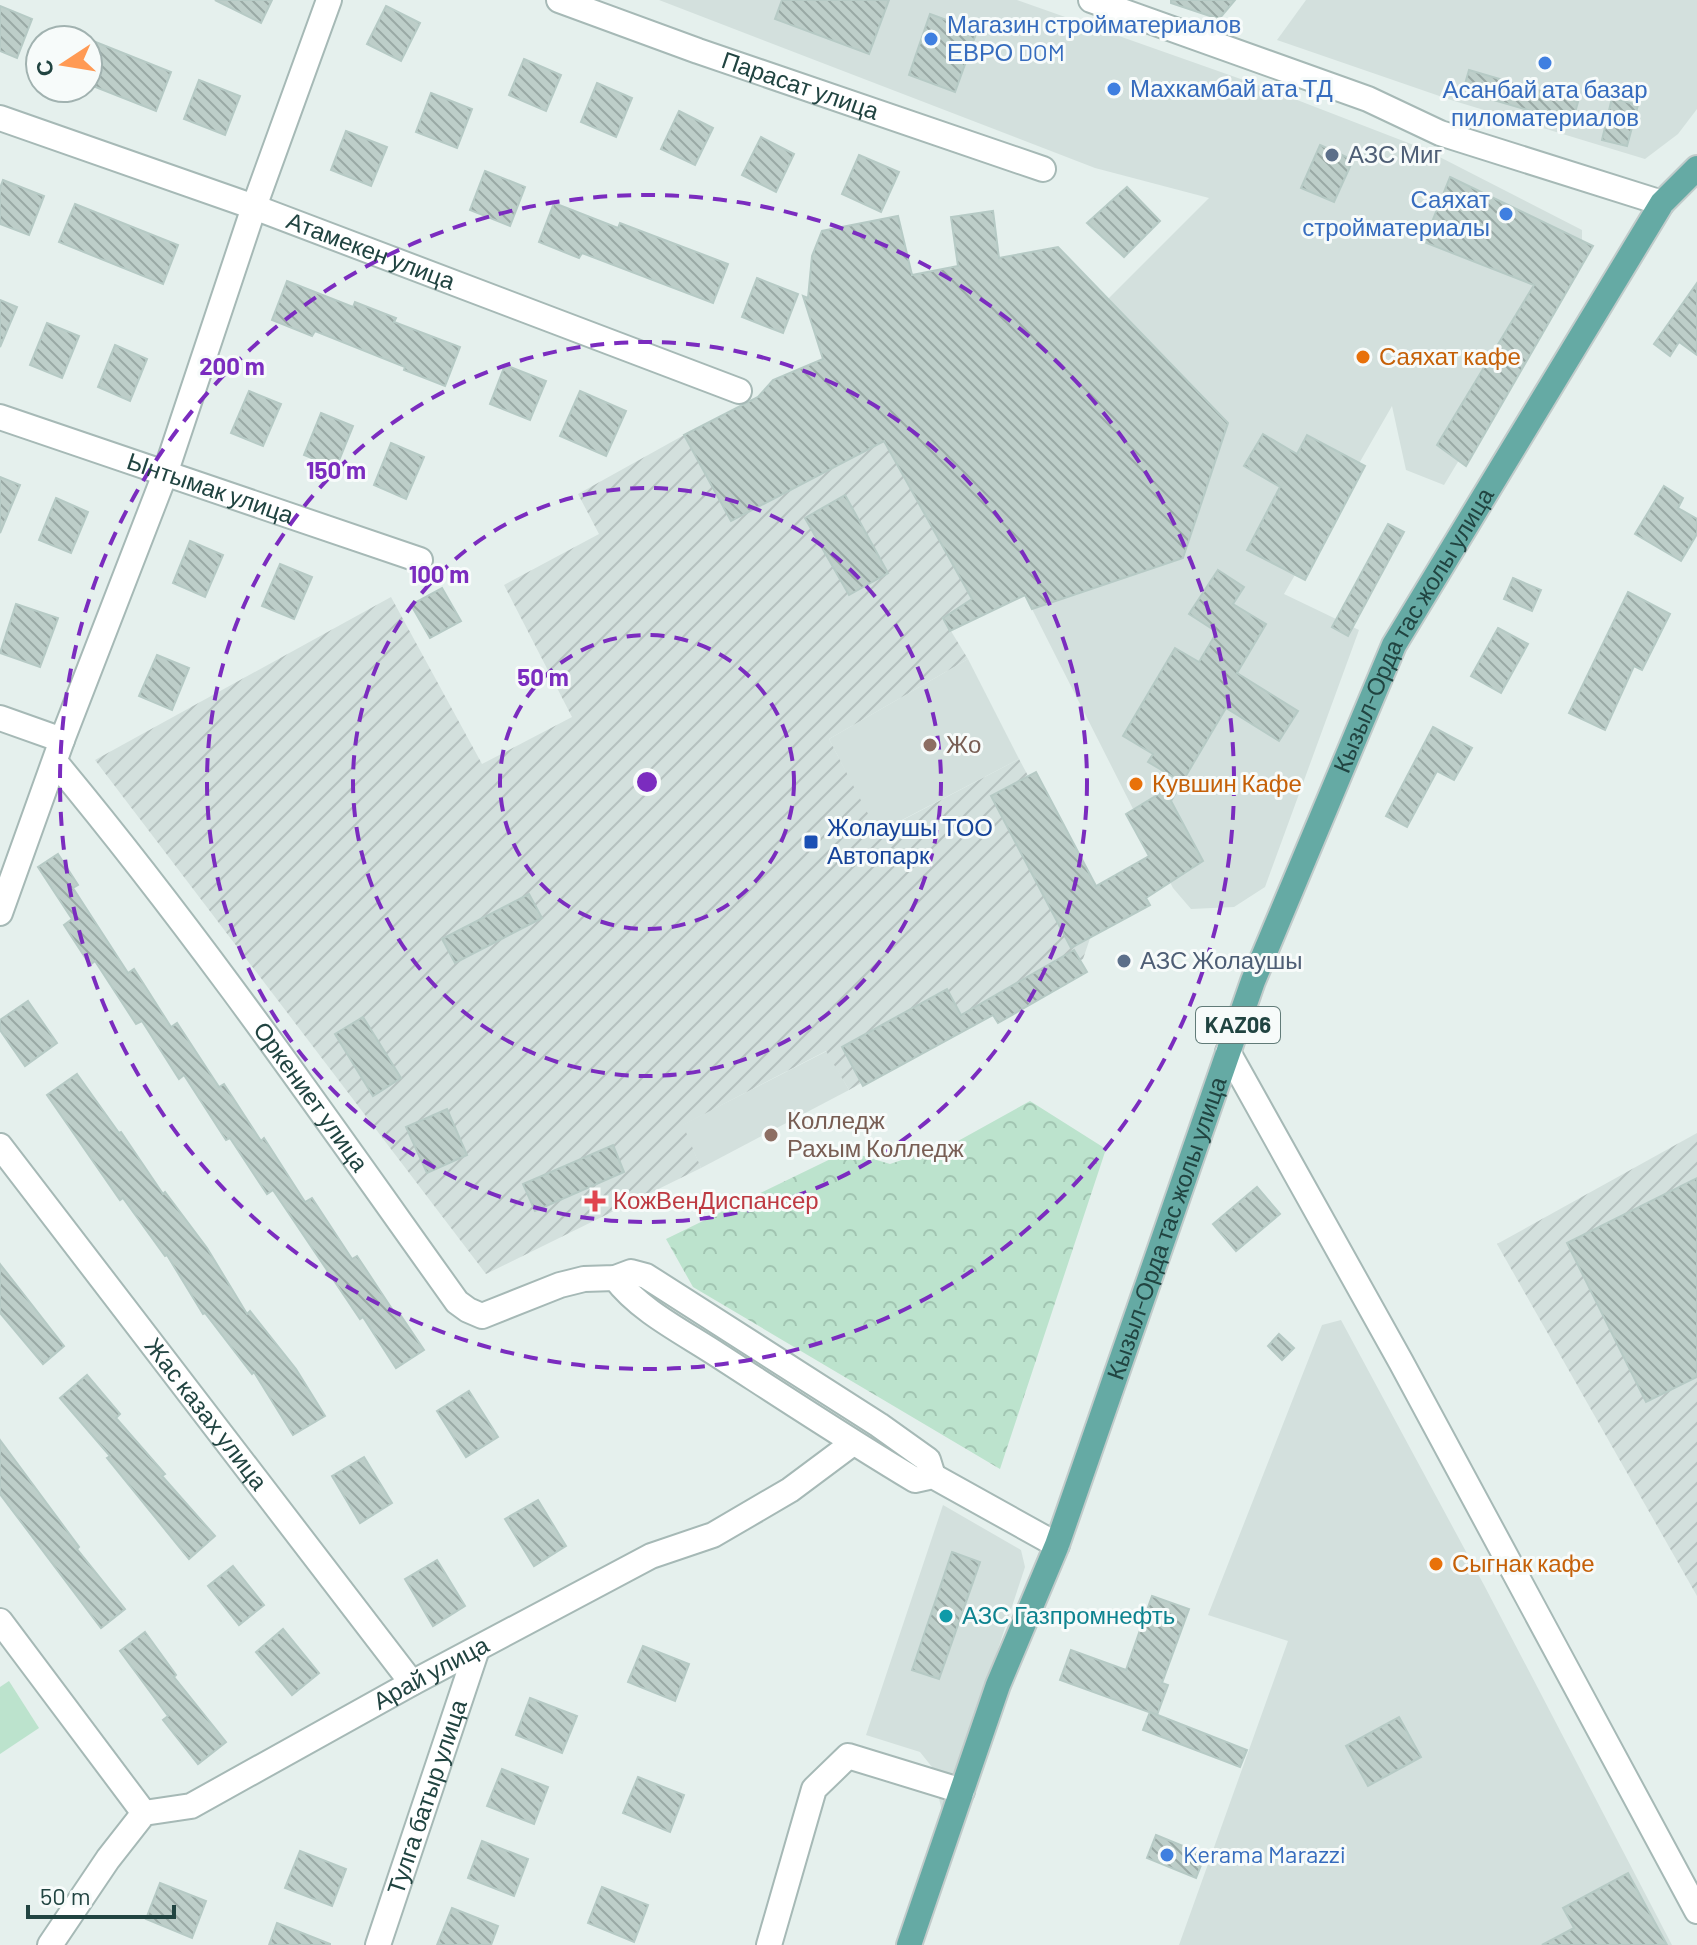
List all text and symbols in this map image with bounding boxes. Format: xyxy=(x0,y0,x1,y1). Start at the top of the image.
place label: Магазин стройматериалов ЕВРО DOM xyxy=(947,9,1241,66)
north arrow xyxy=(24,24,104,104)
marker: Магазин стройматериалов ЕВРО DOM xyxy=(922,30,940,48)
street label: Парасат улица xyxy=(718,44,883,125)
marker: Асанбай ата базар пиломатериалов xyxy=(1536,54,1554,72)
text: С xyxy=(29,58,58,79)
place label: Махкамбай ата ТД xyxy=(1130,73,1333,102)
place label: Асанбай ата базар пиломатериалов xyxy=(1442,74,1648,131)
marker: Махкамбай ата ТД xyxy=(1105,80,1123,98)
place label: АЗС Миг xyxy=(1348,139,1442,168)
marker: АЗС Миг xyxy=(1323,146,1341,164)
place label: Саяхат стройматериалы xyxy=(1302,184,1490,241)
street label: Атамекен улица xyxy=(283,205,460,295)
marker: Саяхат стройматериалы xyxy=(1497,205,1515,223)
place label: Саяхат кафе xyxy=(1379,341,1521,370)
marker: Саяхат кафе xyxy=(1354,348,1372,366)
text: 200 m xyxy=(199,351,265,380)
street label: Ынтымак улица xyxy=(124,445,298,529)
text: 150 m xyxy=(306,455,366,484)
street label: Кызыл-Орда тас жолы улица xyxy=(1326,481,1499,777)
text: 100 m xyxy=(409,559,469,588)
text: 50 m xyxy=(517,662,569,691)
place label: Жо xyxy=(946,729,981,758)
marker: Жо xyxy=(921,736,939,754)
centre of rings xyxy=(633,768,661,796)
place label: Кувшин Кафе xyxy=(1152,768,1302,797)
marker: Кувшин Кафе xyxy=(1127,775,1145,793)
place label: Жолаушы ТОО Автопарк xyxy=(827,812,993,869)
marker: Жолаушы ТОО Автопарк xyxy=(802,833,820,851)
place label: АЗС Жолаушы xyxy=(1140,945,1302,974)
marker: АЗС Жолаушы xyxy=(1115,952,1133,970)
road number: KАZ06 xyxy=(1196,1007,1280,1043)
street label: Оркениет улица xyxy=(248,1016,376,1177)
street label: Кызыл-Орда тас жолы улица xyxy=(1100,1072,1232,1383)
place label: Колледж Рахым Колледж xyxy=(787,1105,964,1162)
marker: Колледж Рахым Колледж xyxy=(762,1126,780,1144)
place label: КожВенДиспансер xyxy=(613,1185,819,1214)
marker: КожВенДиспансер xyxy=(584,1190,606,1212)
street label: Жас казах улица xyxy=(139,1331,275,1496)
place label: Сыгнак кафе xyxy=(1452,1548,1595,1577)
marker: Сыгнак кафе xyxy=(1427,1555,1445,1573)
place label: АЗС Газпромнефть xyxy=(962,1600,1175,1629)
marker: АЗС Газпромнефть xyxy=(937,1607,955,1625)
street label: Арай улица xyxy=(367,1629,494,1715)
street label: Тулга батыр улица xyxy=(380,1695,472,1898)
place label: Kerama Marazzi xyxy=(1183,1839,1346,1868)
marker: Kerama Marazzi xyxy=(1158,1846,1176,1864)
scale bar xyxy=(28,1869,174,1919)
text: 50 m xyxy=(40,1881,91,1910)

